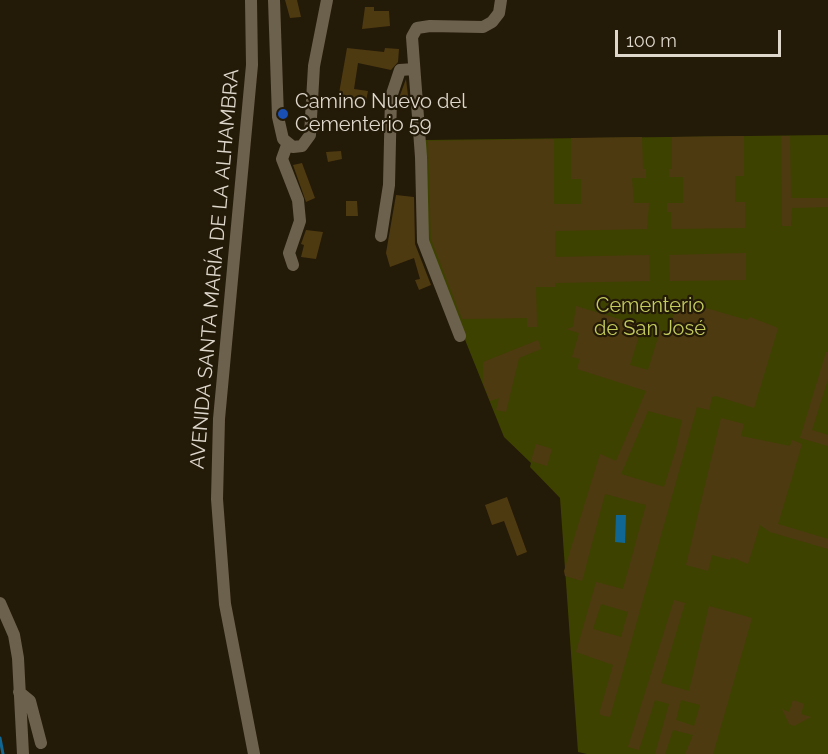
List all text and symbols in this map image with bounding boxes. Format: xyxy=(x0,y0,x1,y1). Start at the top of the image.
scale bar xyxy=(618,18,784,56)
text: 100 m xyxy=(626,30,677,51)
street label: AVENIDA SANTA MARÍA DE LA ALHAMBRA xyxy=(186,68,244,470)
place label: Camino Nuevo del Cementerio 59 xyxy=(295,90,467,137)
marker: Camino Nuevo del Cementerio 59 xyxy=(276,107,290,121)
park label: Cementerio de San José xyxy=(594,294,706,341)

